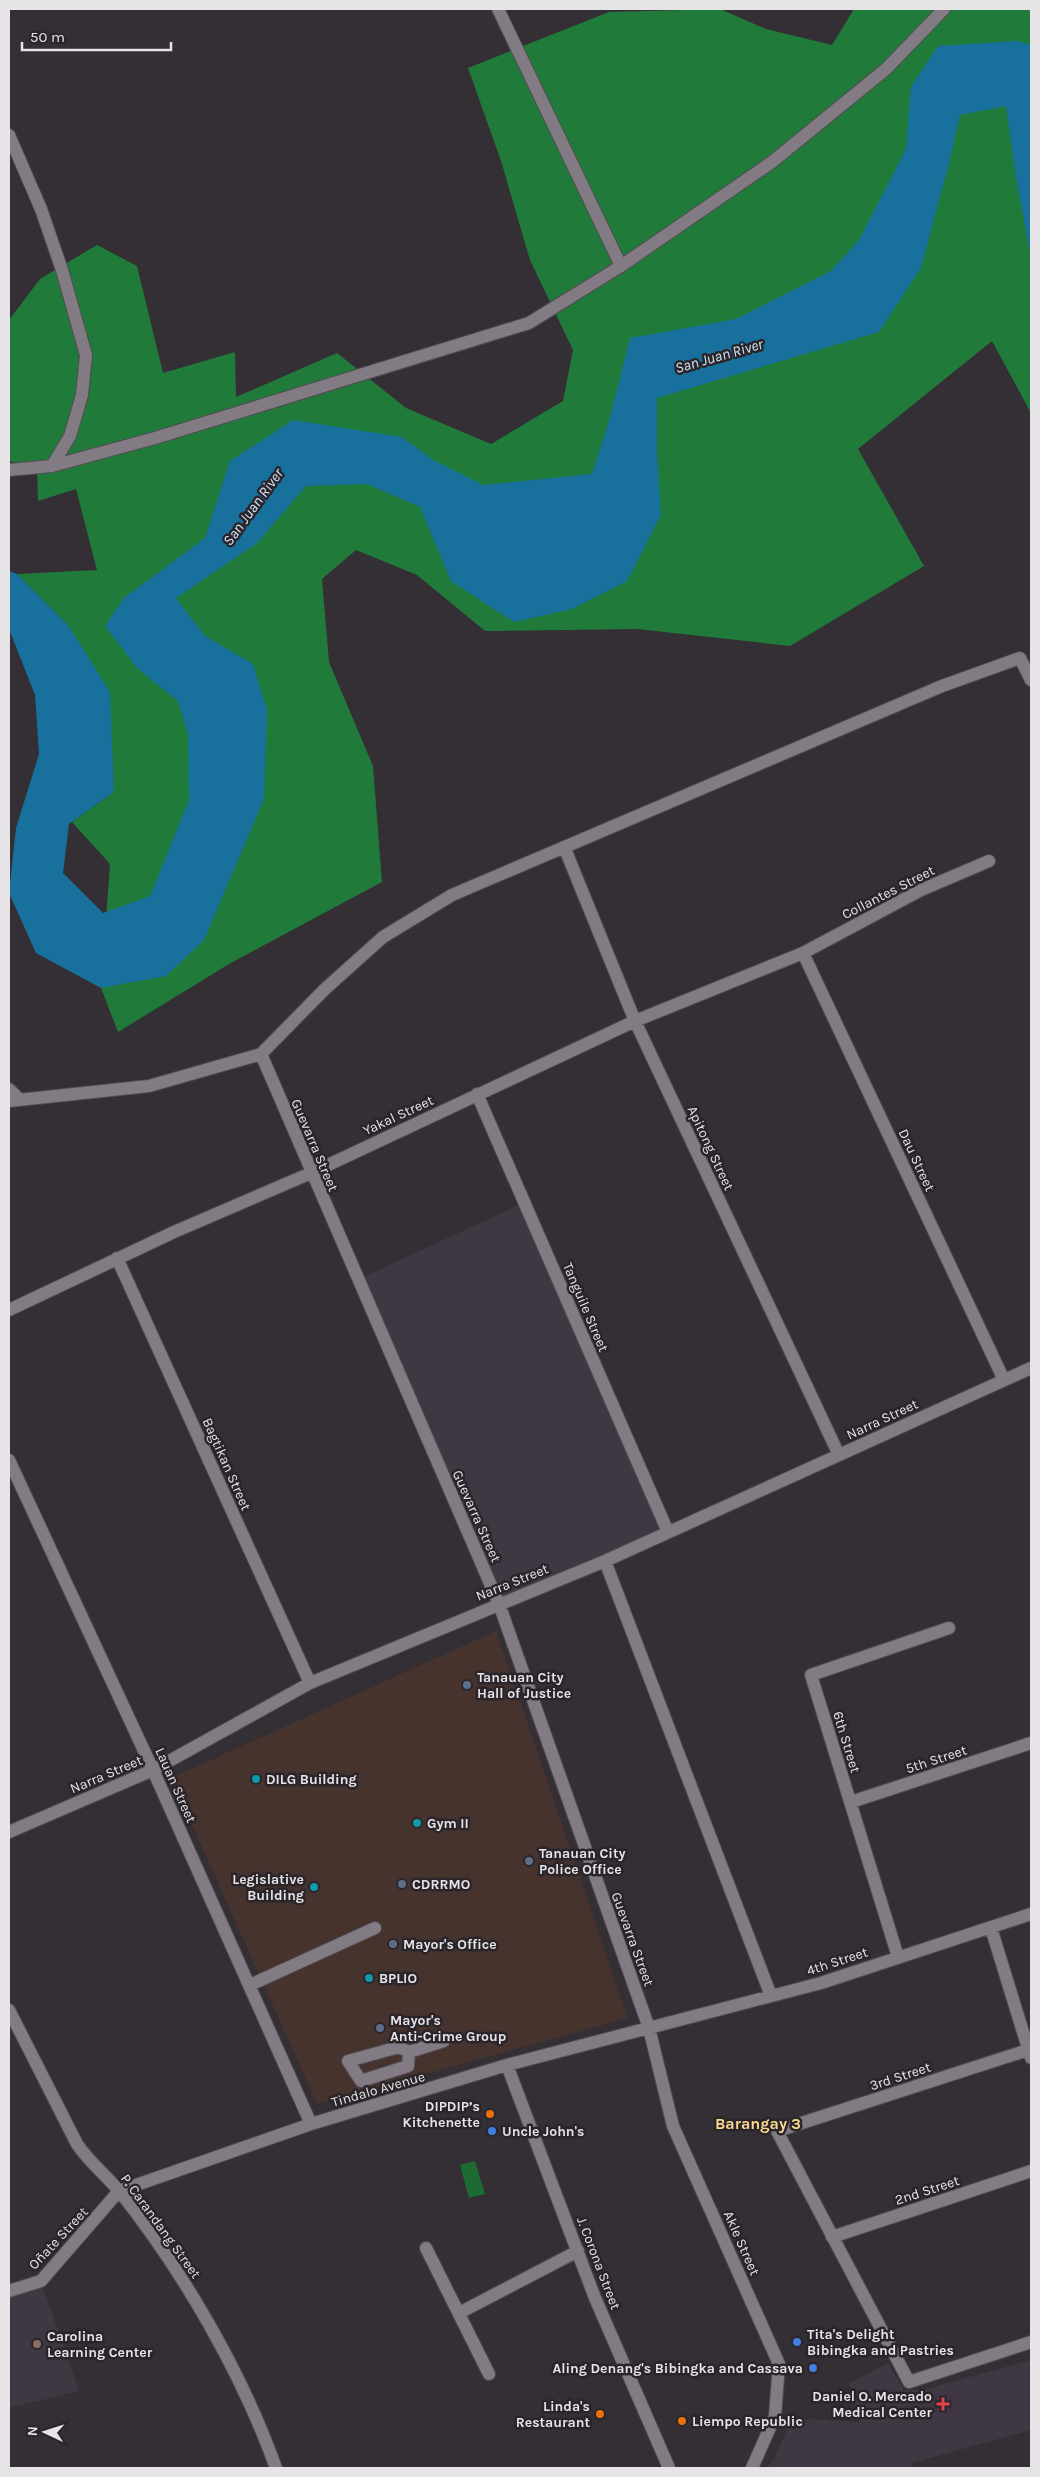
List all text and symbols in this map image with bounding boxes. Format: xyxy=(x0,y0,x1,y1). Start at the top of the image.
scale bar xyxy=(22,20,171,52)
text: 50 m xyxy=(30,28,65,46)
water label: San Juan River xyxy=(673,335,766,377)
water label: San Juan River xyxy=(219,464,287,549)
street label: Collantes Street xyxy=(839,862,937,923)
street label: Yakal Street xyxy=(360,1092,436,1139)
street label: Guevarra Street xyxy=(287,1096,342,1194)
street label: Apitong Street xyxy=(684,1103,738,1193)
street label: Dau Street xyxy=(895,1126,938,1194)
street label: Tanguile Street xyxy=(559,1260,612,1354)
street label: Narra Street xyxy=(844,1396,921,1443)
street label: Bagtikan Street xyxy=(199,1415,255,1513)
street label: Guevarra Street xyxy=(449,1468,504,1565)
street label: Narra Street xyxy=(473,1560,551,1605)
place label: Tanauan City Hall of Justice xyxy=(477,1669,571,1702)
marker: Tanauan City Hall of Justice xyxy=(461,1679,473,1691)
street label: 6th Street xyxy=(829,1709,864,1775)
street label: 5th Street xyxy=(903,1742,969,1777)
street label: Lauan Street xyxy=(151,1745,200,1825)
street label: Narra Street xyxy=(67,1752,145,1797)
place label: DILG Building xyxy=(266,1771,357,1788)
marker: DILG Building xyxy=(250,1773,262,1785)
place label: Gym II xyxy=(427,1815,469,1832)
marker: Gym II xyxy=(411,1817,423,1829)
place label: Tanauan City Police Office xyxy=(539,1845,625,1878)
marker: Tanauan City Police Office xyxy=(523,1855,535,1867)
place label: Legislative Building xyxy=(232,1871,304,1904)
place label: CDRRMO xyxy=(412,1876,470,1893)
marker: CDRRMO xyxy=(396,1878,408,1890)
marker: Legislative Building xyxy=(308,1881,320,1893)
street label: Guevarra Street xyxy=(608,1890,657,1989)
place label: Mayor's Office xyxy=(403,1936,497,1953)
marker: Mayor's Office xyxy=(387,1938,399,1950)
street label: 4th Street xyxy=(804,1944,870,1979)
place label: BPLIO xyxy=(379,1970,417,1987)
marker: BPLIO xyxy=(363,1972,375,1984)
place label: Mayor's Anti-Crime Group xyxy=(390,2012,506,2045)
marker: Mayor's Anti-Crime Group xyxy=(374,2022,386,2034)
street label: 3rd Street xyxy=(867,2059,933,2094)
street label: Tindalo Avenue xyxy=(329,2068,427,2111)
place label: DIPDIP’s Kitchenette xyxy=(403,2098,480,2131)
marker: DIPDIP’s Kitchenette xyxy=(484,2108,496,2120)
district label: Barangay 3 xyxy=(715,2114,801,2133)
place label: Uncle John's xyxy=(502,2123,585,2140)
marker: Uncle John's xyxy=(486,2125,498,2137)
street label: P. Carandang Street xyxy=(117,2171,204,2282)
street label: 2nd Street xyxy=(893,2172,961,2209)
street label: Oñate Street xyxy=(25,2204,92,2273)
street label: Akle Street xyxy=(720,2208,763,2278)
street label: J. Corona Street xyxy=(573,2214,624,2312)
place label: Tita's Delight Bibingka and Pastries xyxy=(807,2326,954,2359)
place label: Carolina Learning Center xyxy=(47,2328,153,2361)
marker: Tita's Delight Bibingka and Pastries xyxy=(791,2336,803,2348)
marker: Carolina Learning Center xyxy=(31,2338,43,2350)
place label: Aling Denang's Bibingka and Cassava xyxy=(552,2360,803,2377)
marker: Aling Denang's Bibingka and Cassava xyxy=(807,2362,819,2374)
place label: Daniel O. Mercado Medical Center xyxy=(812,2388,932,2421)
marker: Daniel O. Mercado Medical Center xyxy=(936,2397,950,2411)
place label: Linda's Restaurant xyxy=(516,2398,590,2431)
north arrow xyxy=(20,2407,70,2457)
marker: Linda's Restaurant xyxy=(594,2408,606,2420)
place label: Liempo Republic xyxy=(692,2413,803,2430)
marker: Liempo Republic xyxy=(676,2415,688,2427)
text: N xyxy=(24,2426,41,2437)

